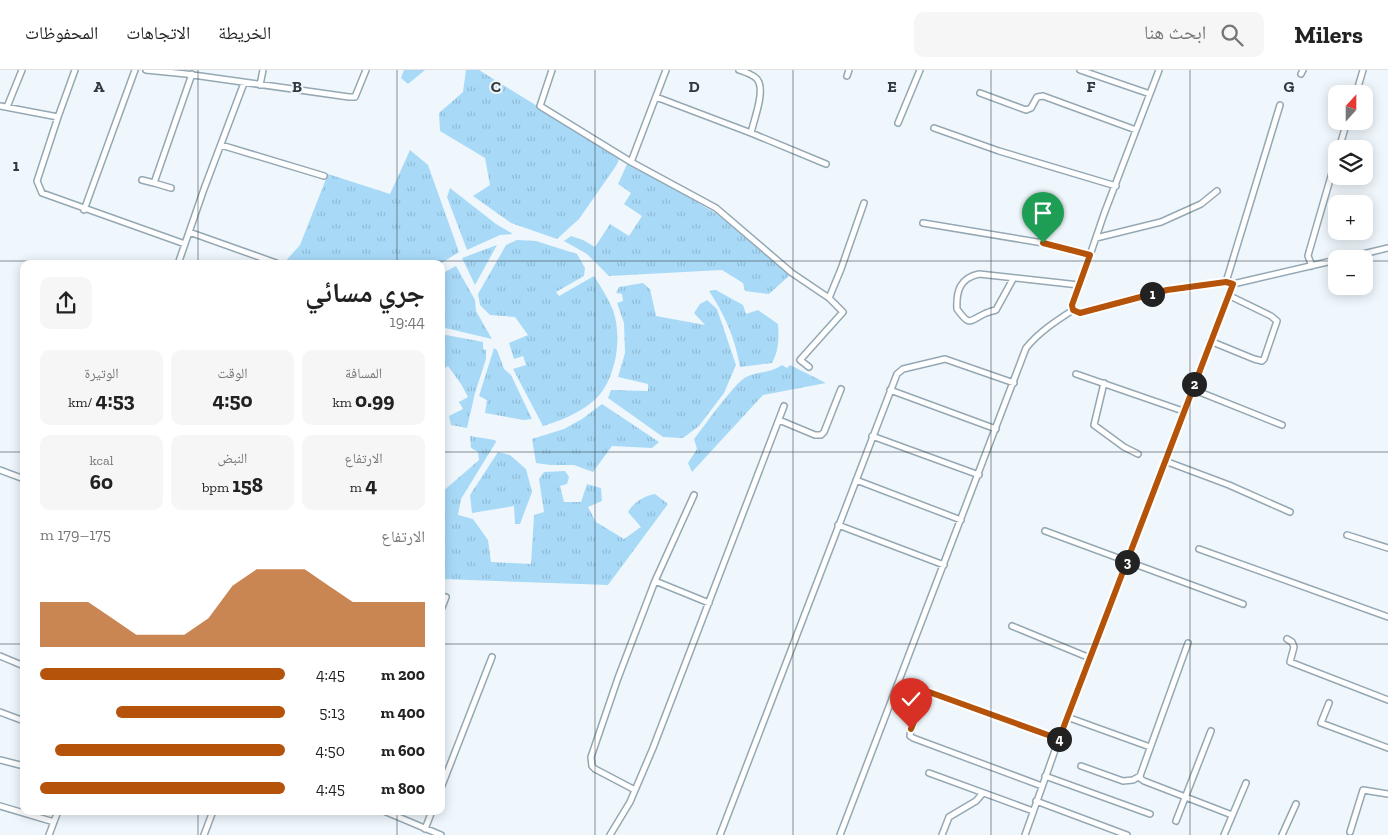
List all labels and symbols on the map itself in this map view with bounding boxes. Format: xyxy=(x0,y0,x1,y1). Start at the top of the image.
text: A xyxy=(94,77,105,96)
text: B xyxy=(292,77,302,96)
text: C xyxy=(491,77,501,96)
text: D xyxy=(688,77,700,96)
text: E xyxy=(887,77,897,96)
text: F xyxy=(1086,77,1096,96)
text: G xyxy=(1284,77,1295,96)
north arrow xyxy=(1328,85,1372,130)
text: 1 xyxy=(13,156,20,175)
pin xyxy=(1022,192,1064,243)
pin: 1 xyxy=(1140,282,1164,306)
pin: 2 xyxy=(1182,372,1206,396)
pin: 3 xyxy=(1114,550,1140,574)
pin xyxy=(890,678,932,729)
pin: 4 xyxy=(1046,726,1072,752)

